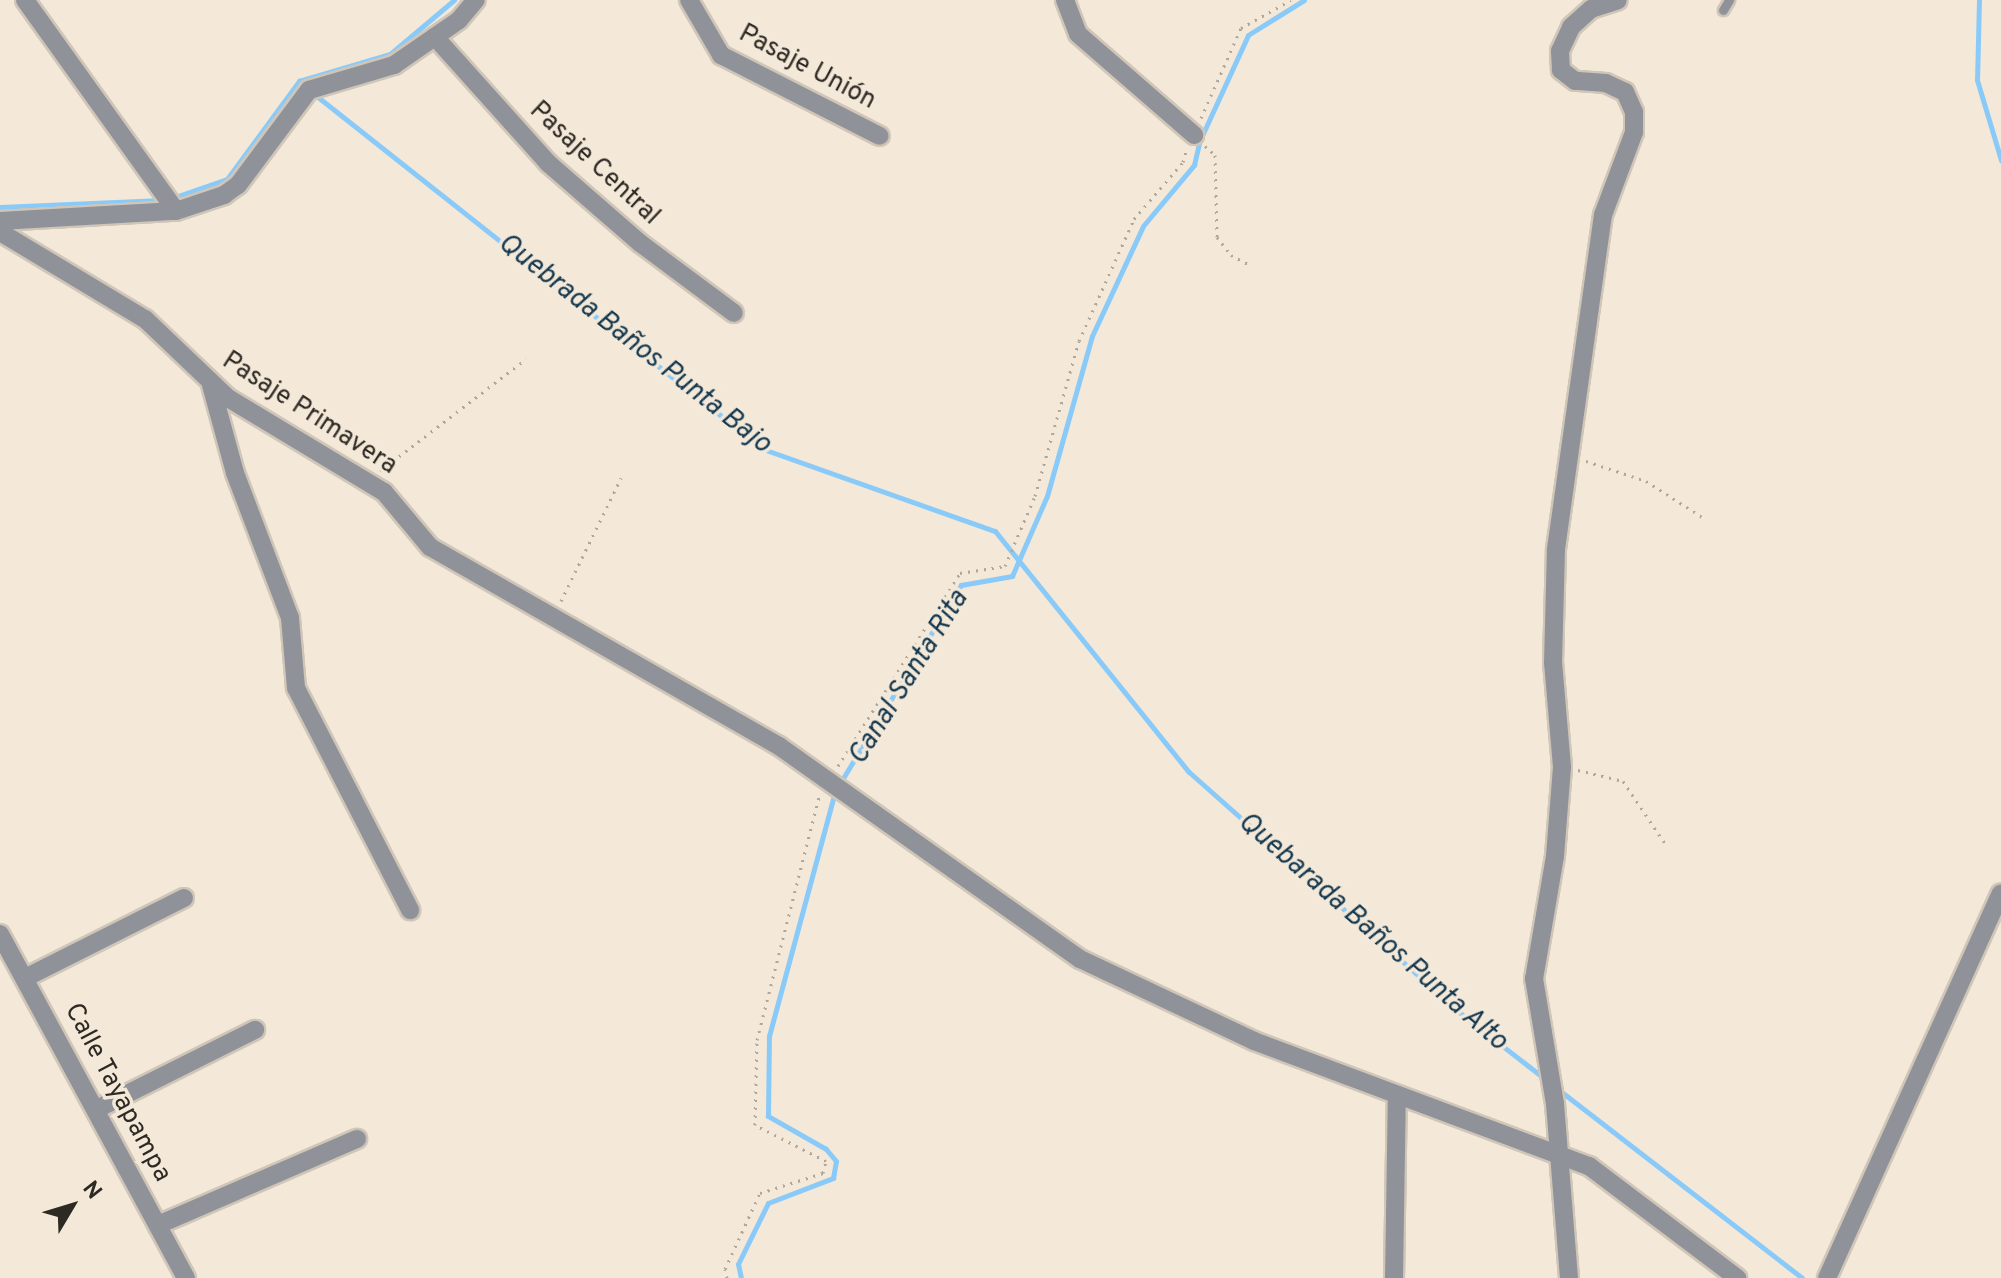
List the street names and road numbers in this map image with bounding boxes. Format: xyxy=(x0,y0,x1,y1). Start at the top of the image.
street label: Pasaje Unión xyxy=(733,19,881,117)
street label: Pasaje Central xyxy=(522,96,666,232)
street label: Pasaje Primavera xyxy=(216,346,402,482)
street label: Calle Tayapampa xyxy=(57,998,177,1188)

